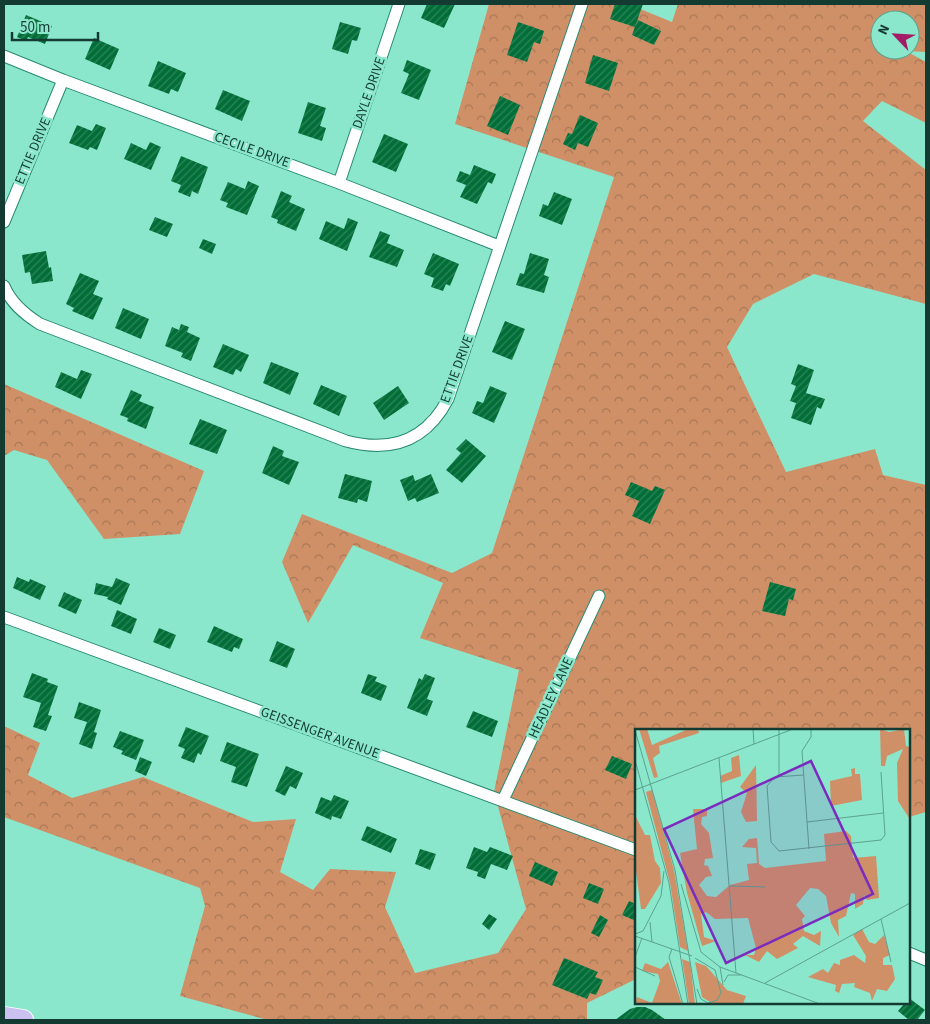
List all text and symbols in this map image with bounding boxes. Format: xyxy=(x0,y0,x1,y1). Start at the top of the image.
scale bar xyxy=(12,10,99,42)
north arrow xyxy=(870,10,920,60)
text: 50 m xyxy=(20,17,50,38)
text: N xyxy=(873,21,895,38)
street label: DAYLE DRIVE xyxy=(347,55,391,131)
street label: ETTIE DRIVE xyxy=(10,114,56,188)
street label: CECILE DRIVE xyxy=(212,127,292,173)
street label: ETTIE DRIVE xyxy=(435,332,479,406)
street label: HEADLEY LANE xyxy=(524,654,578,742)
street label: GEISSENGER AVENUE xyxy=(258,702,382,764)
inset map xyxy=(635,729,910,1004)

